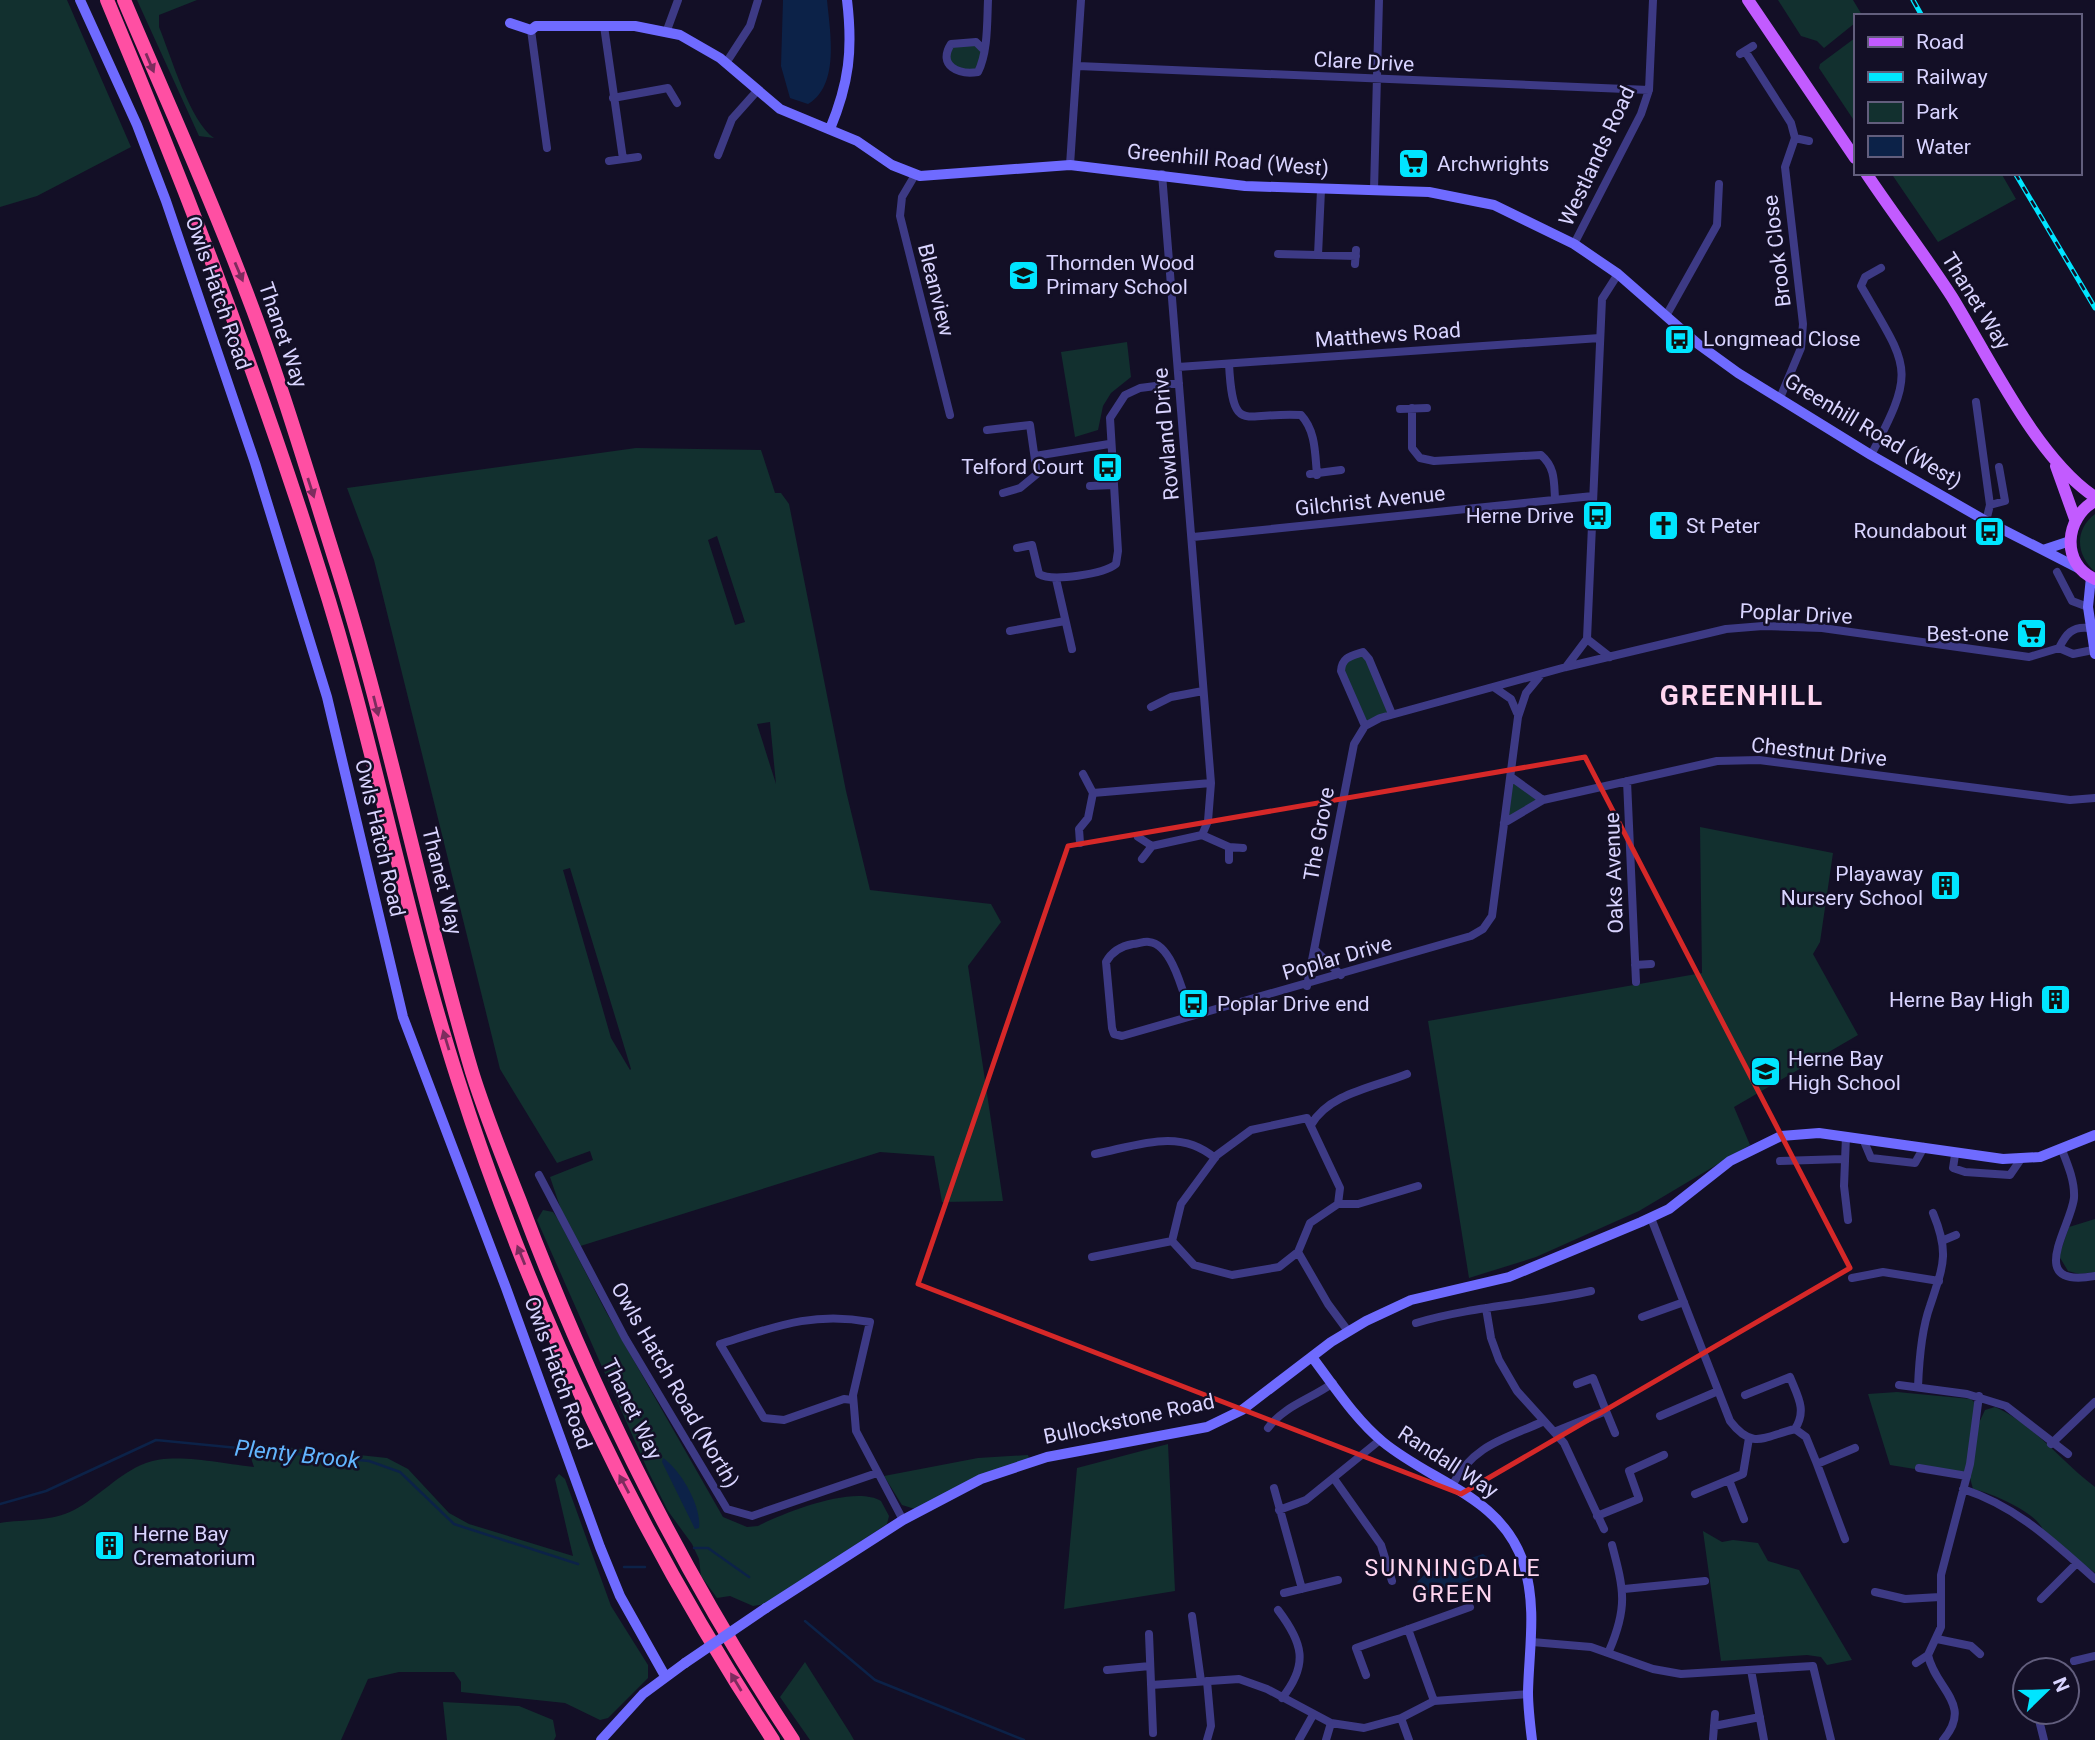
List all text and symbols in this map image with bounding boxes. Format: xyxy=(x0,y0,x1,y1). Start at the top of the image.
legend xyxy=(1854,14,2081,175)
text: Road xyxy=(1916,30,1964,54)
street label: Clare Drive xyxy=(1313,47,1415,77)
one-way arrow xyxy=(144,53,156,73)
text: Railway xyxy=(1916,65,1988,89)
street label: Westlands Road xyxy=(1554,82,1640,230)
text: Park xyxy=(1916,100,1959,124)
text: Water xyxy=(1916,135,1971,159)
street label: Greenhill Road (West) xyxy=(1126,139,1330,181)
supermarket icon: Archwrights xyxy=(1397,147,1431,181)
place label: Archwrights xyxy=(1437,152,1549,176)
street label: Brook Close xyxy=(1758,194,1796,308)
street label: Owls Hatch Road xyxy=(181,213,255,373)
street label: Bleanview xyxy=(913,241,959,339)
street label: Thanet Way xyxy=(1937,248,2015,354)
place label: Thornden Wood Primary School xyxy=(1046,251,1195,299)
school or university icon: Thornden Wood Primary School xyxy=(1006,258,1040,292)
one-way arrow xyxy=(233,262,244,283)
street label: Thanet Way xyxy=(254,279,312,391)
street label: Matthews Road xyxy=(1314,318,1462,352)
bus stop icon: Longmead Close xyxy=(1663,322,1697,356)
place label: Longmead Close xyxy=(1703,327,1860,351)
street label: Rowland Drive xyxy=(1148,367,1184,501)
street label: Greenhill Road (West) xyxy=(1780,369,1966,493)
bus stop icon: Telford Court xyxy=(1090,450,1124,484)
place label: Telford Court xyxy=(961,455,1084,479)
one-way arrow xyxy=(306,478,317,499)
street label: Gilchrist Avenue xyxy=(1294,481,1446,521)
bus stop icon: Herne Drive xyxy=(1580,499,1614,533)
place label: Herne Drive xyxy=(1466,504,1574,528)
church icon: St Peter xyxy=(1646,509,1680,543)
place label: St Peter xyxy=(1686,514,1760,538)
bus stop icon: Roundabout xyxy=(1973,514,2007,548)
place label: Roundabout xyxy=(1853,519,1967,543)
street label: Poplar Drive xyxy=(1739,599,1853,629)
supermarket icon: Best-one xyxy=(2015,617,2049,651)
place label: Best-one xyxy=(1927,622,2009,646)
district label: GREENHILL xyxy=(1660,679,1824,712)
one-way arrow xyxy=(371,695,382,717)
street label: Chestnut Drive xyxy=(1750,733,1888,771)
street label: Owls Hatch Road xyxy=(350,757,410,919)
street label: The Grove xyxy=(1299,785,1339,883)
street label: Oaks Avenue xyxy=(1600,812,1628,934)
street label: Thanet Way xyxy=(417,825,467,937)
place label: Playaway Nursery School xyxy=(1781,862,1923,910)
building icon: Playaway Nursery School xyxy=(1929,869,1963,903)
street label: Poplar Drive xyxy=(1279,931,1395,985)
building icon: Herne Bay High xyxy=(2039,983,2073,1017)
bus stop icon: Poplar Drive end xyxy=(1177,987,1211,1021)
place label: Herne Bay High xyxy=(1889,988,2033,1012)
place label: Poplar Drive end xyxy=(1217,992,1370,1016)
one-way arrow xyxy=(440,1029,450,1050)
place label: Herne Bay High School xyxy=(1788,1047,1901,1095)
school or university icon: Herne Bay High School xyxy=(1748,1054,1782,1088)
one-way arrow xyxy=(516,1244,527,1265)
street label: Owls Hatch Road (North) xyxy=(606,1278,744,1492)
street label: Owls Hatch Road xyxy=(519,1293,597,1453)
street label: Thanet Way xyxy=(597,1354,667,1464)
street label: Bullockstone Road xyxy=(1041,1389,1217,1449)
street label: Randall Way xyxy=(1394,1421,1502,1503)
water label: Plenty Brook xyxy=(233,1435,361,1475)
one-way arrow xyxy=(619,1474,631,1494)
place label: Herne Bay Crematorium xyxy=(133,1522,255,1570)
building icon: Herne Bay Crematorium xyxy=(93,1529,127,1563)
district label: SUNNINGDALE GREEN xyxy=(1364,1555,1542,1608)
north arrow xyxy=(2011,1656,2081,1726)
one-way arrow xyxy=(730,1673,743,1692)
text: N xyxy=(2048,1674,2074,1695)

